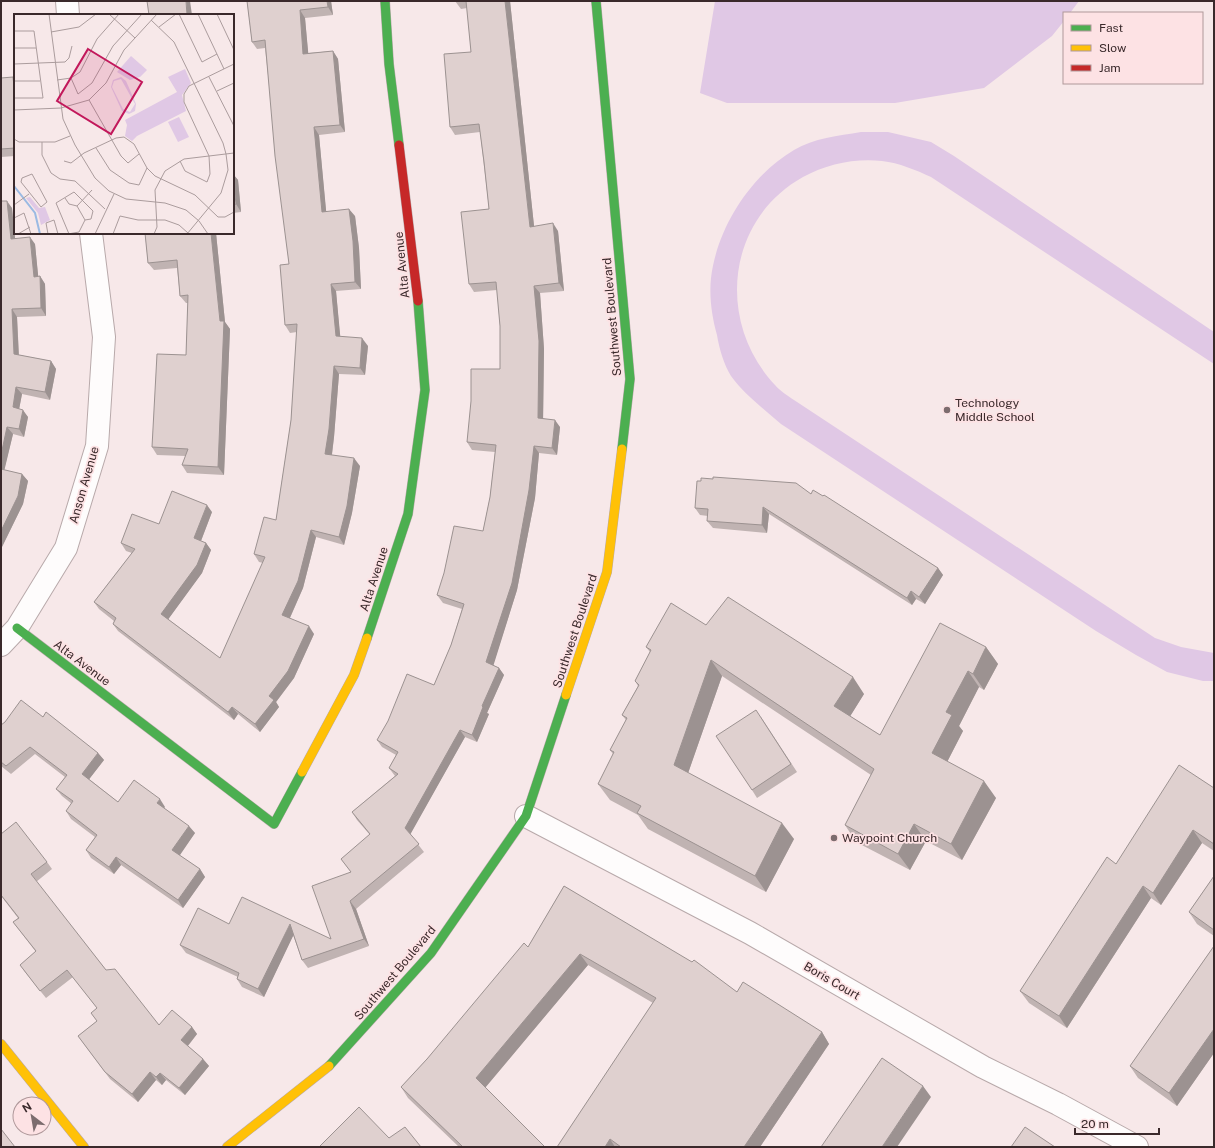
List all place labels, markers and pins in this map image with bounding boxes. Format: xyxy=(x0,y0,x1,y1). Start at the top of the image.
place label: Technology Middle School xyxy=(955,396,1035,424)
marker: Technology Middle School xyxy=(942,405,952,415)
place label: Waypoint Church xyxy=(842,831,937,845)
marker: Waypoint Church xyxy=(829,833,839,843)

